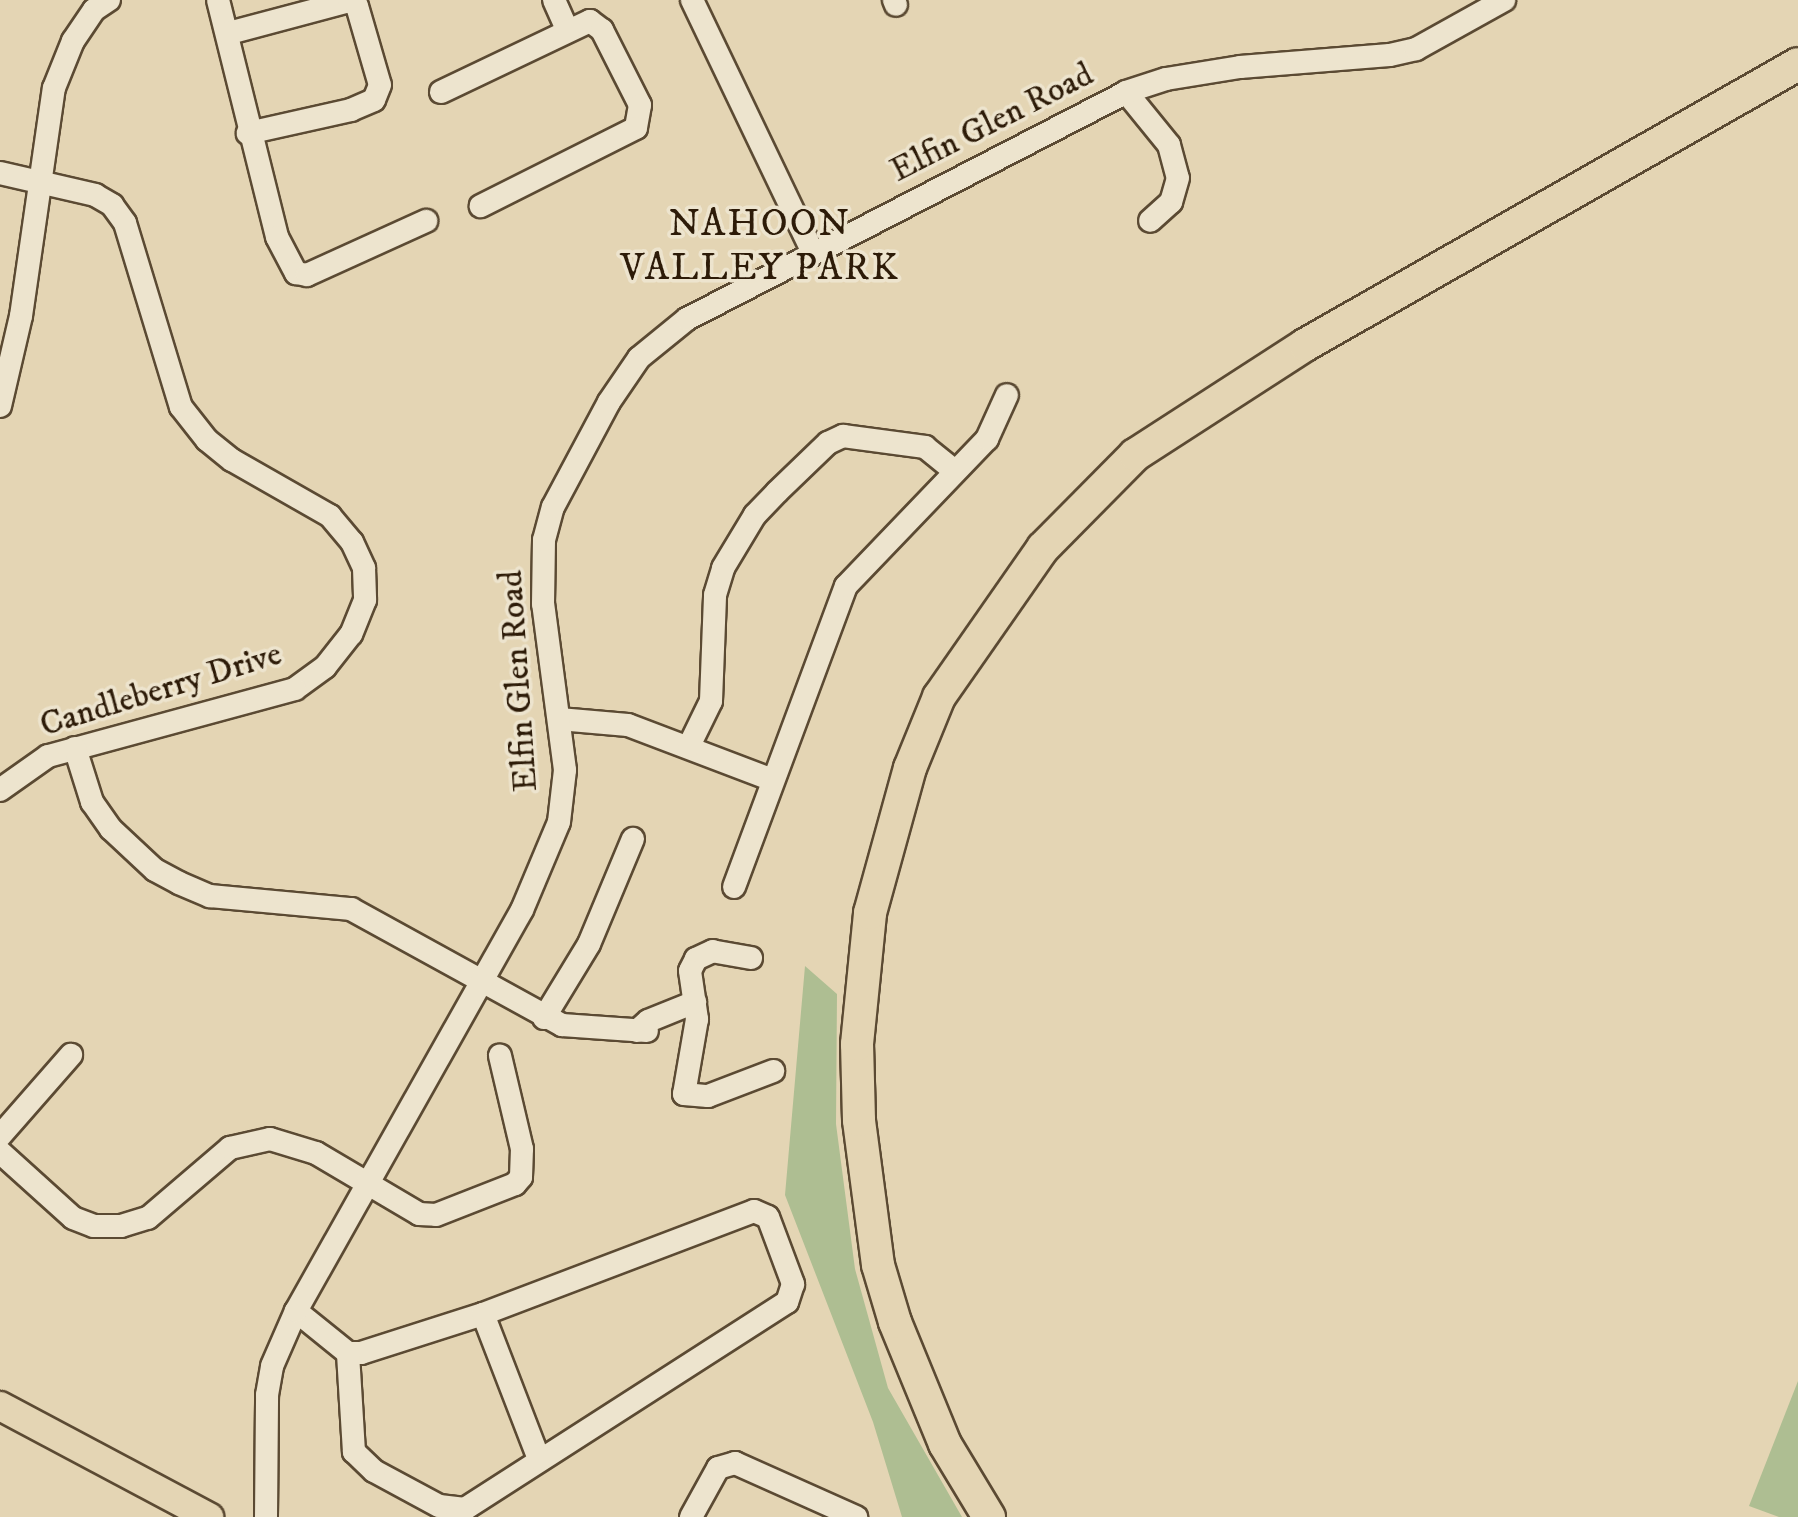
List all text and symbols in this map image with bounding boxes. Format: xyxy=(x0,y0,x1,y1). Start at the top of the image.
street label: Elfin Glen Road xyxy=(884,54,1100,192)
district label: NAHOON VALLEY PARK xyxy=(620,202,900,292)
street label: Elfin Glen Road xyxy=(491,569,547,793)
street label: Candleberry Drive xyxy=(35,634,287,746)

